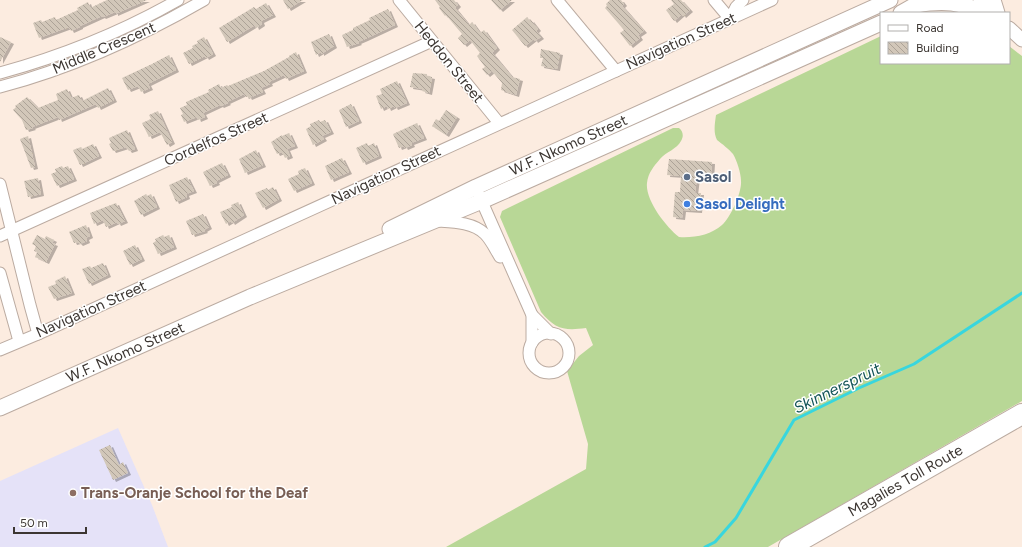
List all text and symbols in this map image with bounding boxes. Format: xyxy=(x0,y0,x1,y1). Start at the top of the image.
street label: Navigation Street xyxy=(623,8,739,73)
legend xyxy=(880,12,1010,64)
street label: Middle Crescent xyxy=(50,18,159,78)
street label: Heddon Street xyxy=(411,18,488,107)
text: Road xyxy=(916,21,944,35)
text: Building xyxy=(916,41,959,55)
street label: Cordelfos Street xyxy=(161,108,271,170)
street label: W.F. Nkomo Street xyxy=(507,111,630,180)
street label: Navigation Street xyxy=(328,142,444,208)
place label: Sasol xyxy=(695,168,732,186)
marker: Sasol xyxy=(682,172,692,182)
place label: Sasol Delight xyxy=(695,195,785,213)
marker: Sasol Delight xyxy=(682,199,692,209)
street label: Navigation Street xyxy=(33,276,149,341)
street label: W.F. Nkomo Street xyxy=(63,318,187,386)
water label: Skinnerspruit xyxy=(790,358,884,417)
street label: Magalies Toll Route xyxy=(845,441,966,520)
place label: Trans-Oranje School for the Deaf xyxy=(81,484,308,502)
marker: Trans-Oranje School for the Deaf xyxy=(68,488,78,498)
scale bar xyxy=(14,509,86,535)
text: 50 m xyxy=(20,516,48,530)

